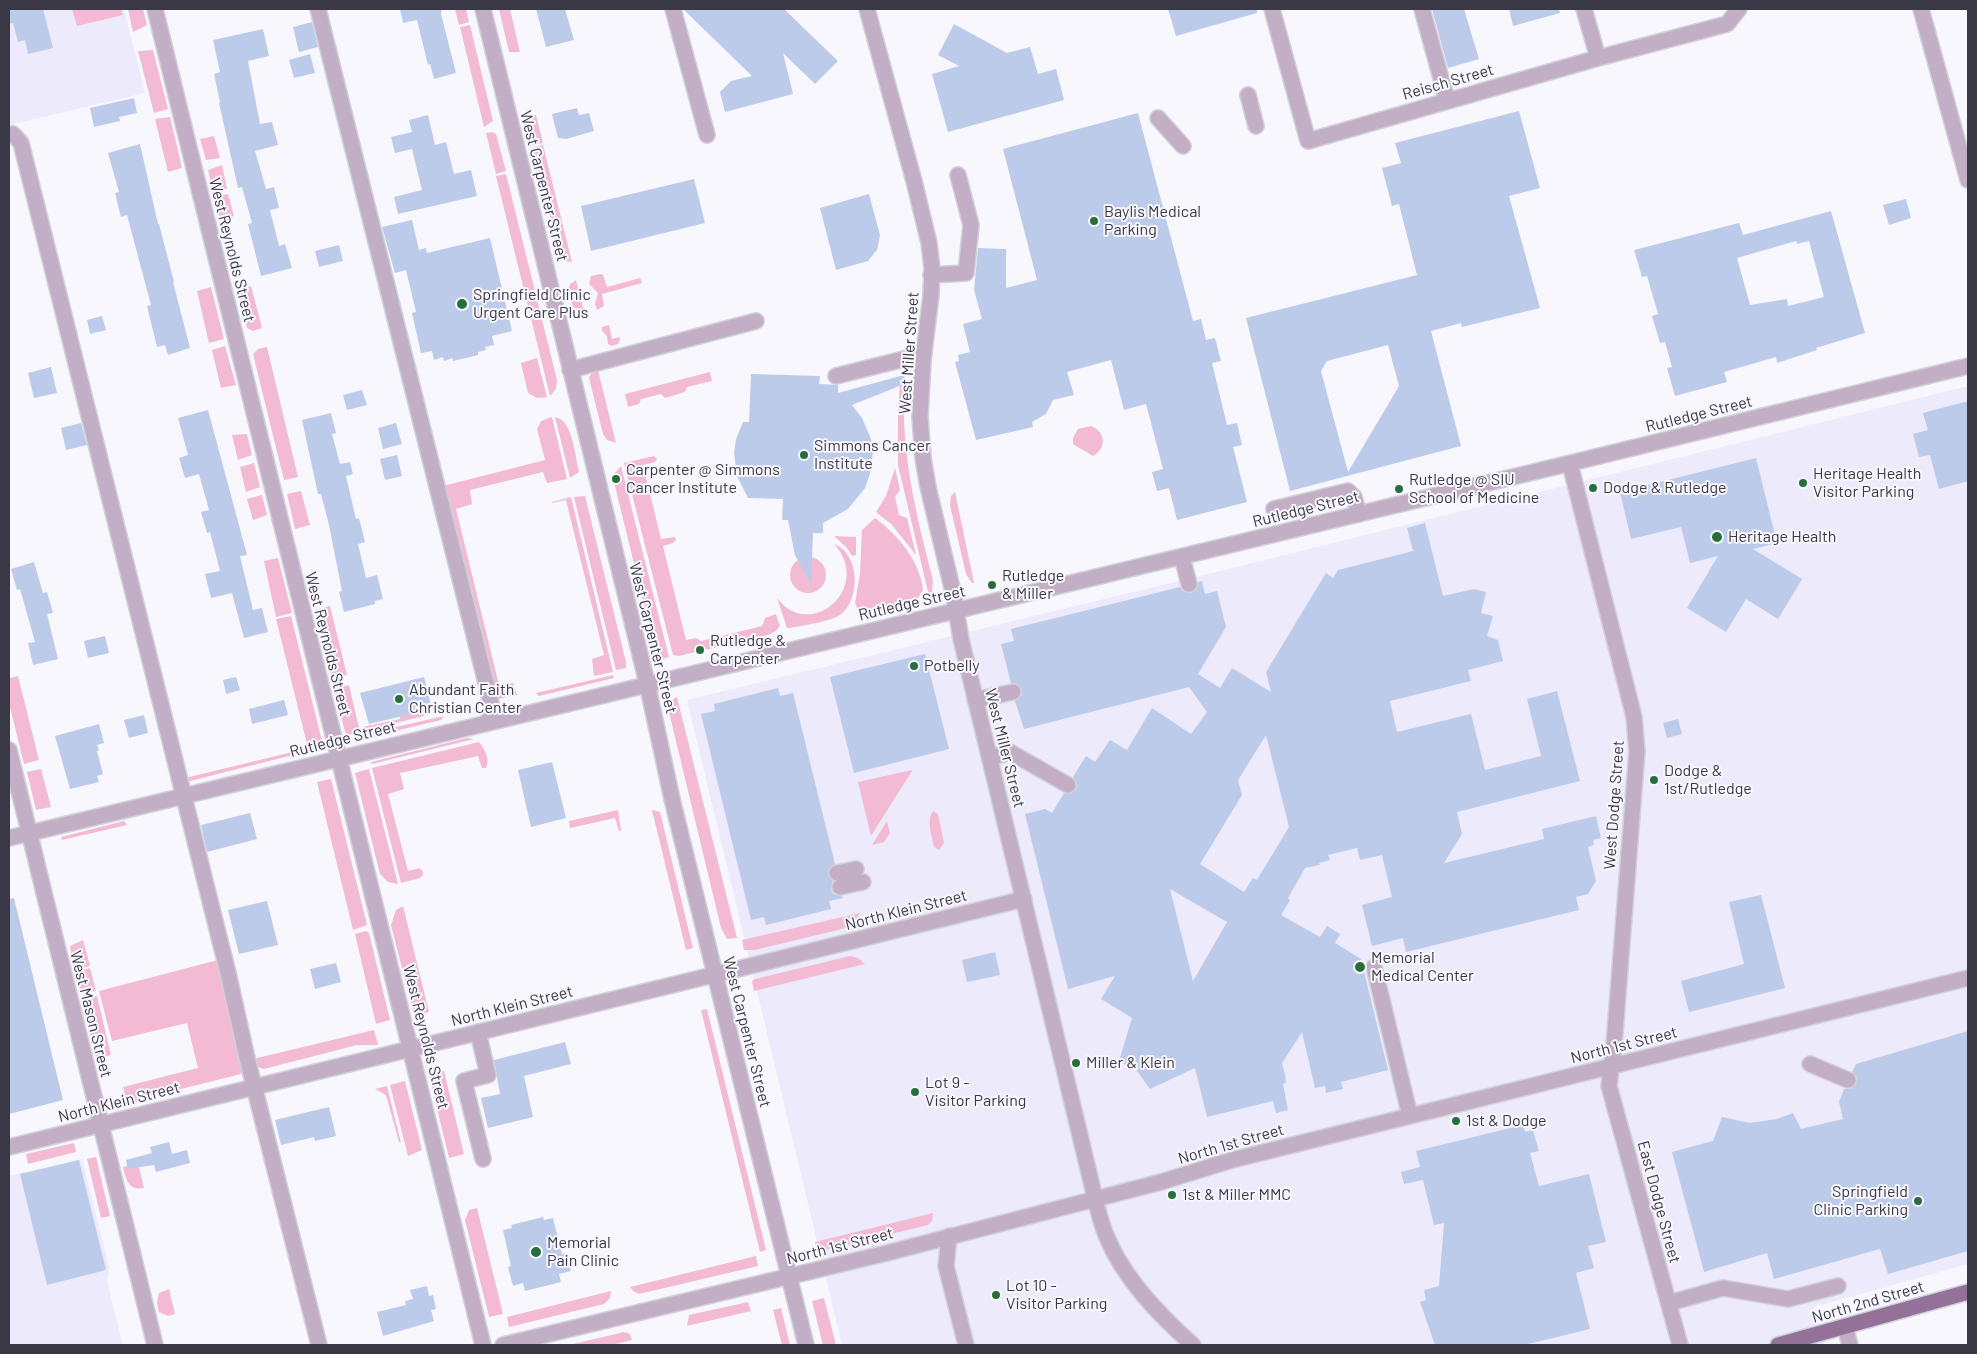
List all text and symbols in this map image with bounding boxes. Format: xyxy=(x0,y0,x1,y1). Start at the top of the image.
street label: Reisch Street xyxy=(1400,60,1496,104)
street label: West Carpenter Street xyxy=(516,109,572,263)
street label: West Reynolds Street xyxy=(205,176,259,324)
place label: Baylis Medical Parking xyxy=(1104,202,1201,240)
marker: Baylis Medical Parking xyxy=(1088,215,1100,227)
place label: Springfield Clinic Urgent Care Plus xyxy=(473,285,591,323)
street label: West Miller Street xyxy=(895,291,923,415)
marker: Springfield Clinic Urgent Care Plus xyxy=(455,297,469,311)
street label: Rutledge Street xyxy=(1644,391,1754,437)
place label: Simmons Cancer Institute xyxy=(814,436,931,474)
marker: Simmons Cancer Institute xyxy=(798,449,810,461)
place label: Carpenter @ Simmons Cancer Institute xyxy=(626,460,780,498)
place label: Heritage Health Visitor Parking xyxy=(1813,464,1921,502)
place label: Rutledge @ SIU School of Medicine xyxy=(1409,470,1539,508)
marker: Carpenter @ Simmons Cancer Institute xyxy=(610,473,622,485)
marker: Heritage Health Visitor Parking xyxy=(1797,477,1809,489)
place label: Dodge & Rutledge xyxy=(1603,478,1727,498)
marker: Dodge & Rutledge xyxy=(1587,482,1599,494)
marker: Rutledge @ SIU School of Medicine xyxy=(1393,483,1405,495)
street label: Rutledge Street xyxy=(1251,486,1361,532)
place label: Heritage Health xyxy=(1728,527,1836,547)
marker: Heritage Health xyxy=(1710,530,1724,544)
street label: West Carpenter Street xyxy=(625,561,681,715)
place label: Rutledge & Miller xyxy=(1002,566,1064,604)
street label: West Reynolds Street xyxy=(301,570,355,718)
marker: Rutledge & Miller xyxy=(986,579,998,591)
street label: Rutledge Street xyxy=(857,581,967,625)
place label: Rutledge & Carpenter xyxy=(710,631,786,669)
marker: Rutledge & Carpenter xyxy=(694,644,706,656)
place label: Potbelly xyxy=(924,656,980,676)
marker: Potbelly xyxy=(908,660,920,672)
place label: Abundant Faith Christian Center xyxy=(409,680,522,718)
street label: West Miller Street xyxy=(981,686,1029,810)
marker: Abundant Faith Christian Center xyxy=(393,693,405,705)
street label: Rutledge Street xyxy=(288,716,398,762)
street label: West Dodge Street xyxy=(1600,740,1628,870)
place label: Dodge & 1st/Rutledge xyxy=(1664,761,1752,799)
marker: Dodge & 1st/Rutledge xyxy=(1648,774,1660,786)
street label: North Klein Street xyxy=(843,886,969,934)
place label: Memorial Medical Center xyxy=(1371,948,1474,986)
street label: West Mason Street xyxy=(66,949,116,1079)
street label: West Carpenter Street xyxy=(719,955,775,1109)
marker: Memorial Medical Center xyxy=(1353,960,1367,974)
street label: West Reynolds Street xyxy=(399,963,453,1111)
street label: North Klein Street xyxy=(449,982,575,1030)
street label: North 1st Street xyxy=(1569,1022,1679,1068)
place label: Miller & Klein xyxy=(1086,1053,1175,1073)
marker: Miller & Klein xyxy=(1070,1057,1082,1069)
place label: Lot 9 - Visitor Parking xyxy=(925,1073,1026,1111)
street label: North Klein Street xyxy=(56,1078,182,1126)
marker: Lot 9 - Visitor Parking xyxy=(909,1086,921,1098)
place label: 1st & Dodge xyxy=(1466,1111,1546,1131)
marker: 1st & Dodge xyxy=(1450,1115,1462,1127)
street label: North 1st Street xyxy=(1176,1120,1286,1168)
street label: East Dodge Street xyxy=(1633,1139,1685,1265)
place label: Springfield Clinic Parking xyxy=(1814,1182,1908,1220)
place label: 1st & Miller MMC xyxy=(1182,1185,1291,1205)
marker: 1st & Miller MMC xyxy=(1166,1189,1178,1201)
marker: Springfield Clinic Parking xyxy=(1912,1195,1924,1207)
street label: North 1st Street xyxy=(785,1223,895,1269)
place label: Memorial Pain Clinic xyxy=(547,1233,619,1271)
marker: Memorial Pain Clinic xyxy=(529,1245,543,1259)
place label: Lot 10 - Visitor Parking xyxy=(1006,1276,1107,1314)
street label: North 2nd Street xyxy=(1810,1277,1926,1327)
marker: Lot 10 - Visitor Parking xyxy=(990,1289,1002,1301)

